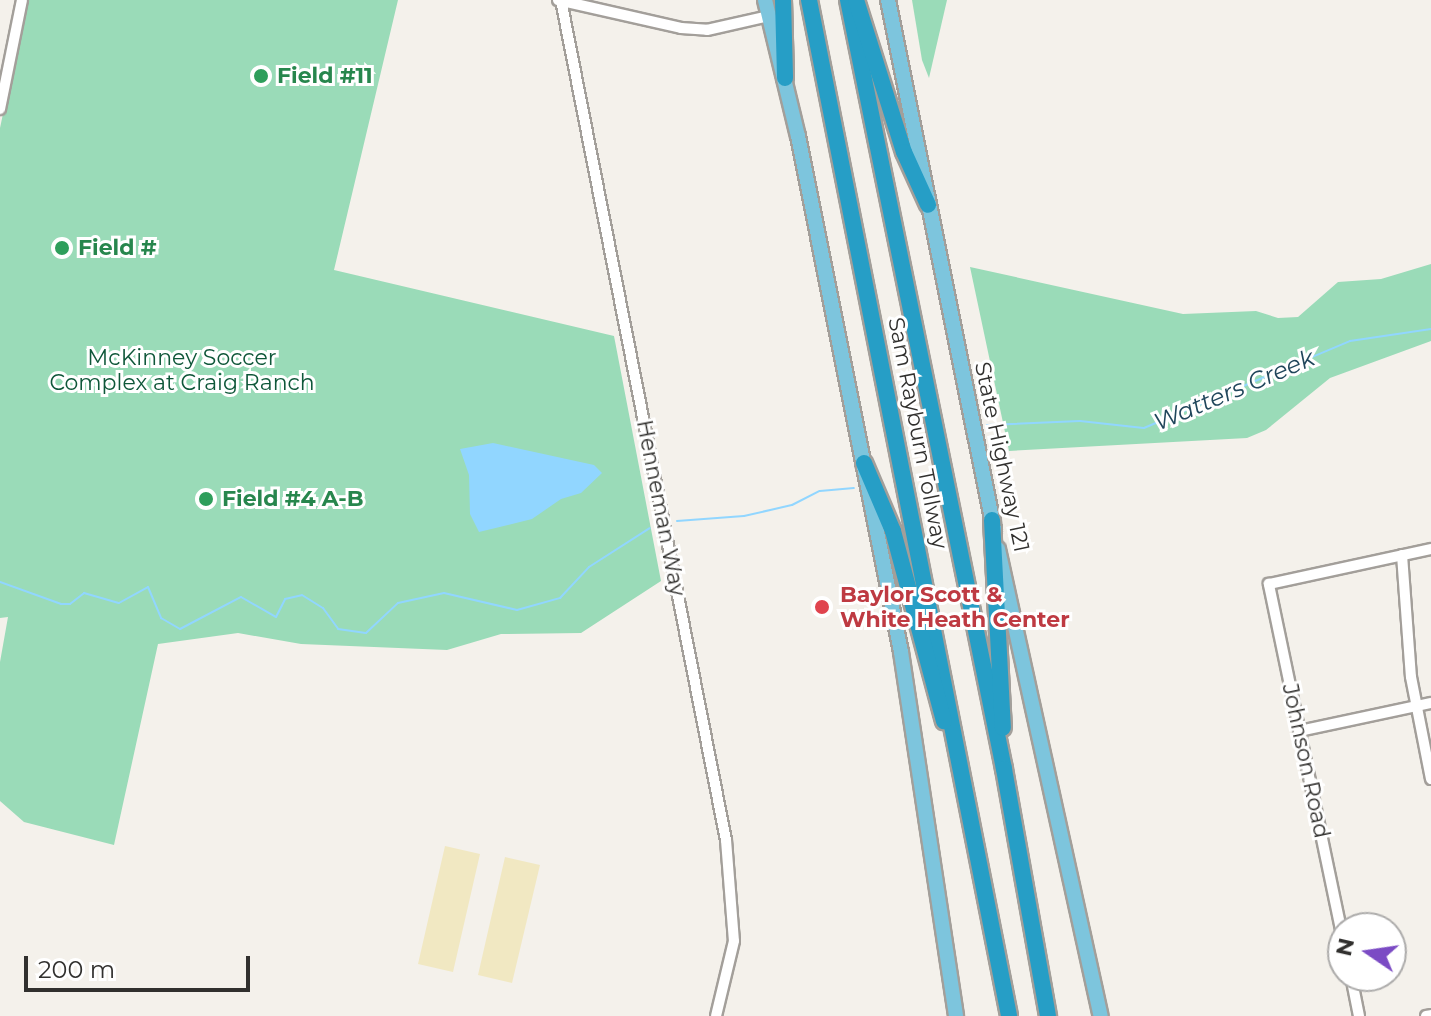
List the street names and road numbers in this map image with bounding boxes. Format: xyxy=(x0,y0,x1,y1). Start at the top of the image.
street label: Sam Rayburn Tollway xyxy=(883,315,953,551)
street label: State Highway 121 xyxy=(969,360,1035,554)
street label: Henneman Way xyxy=(631,418,691,598)
street label: Johnson Road xyxy=(1277,681,1335,841)

